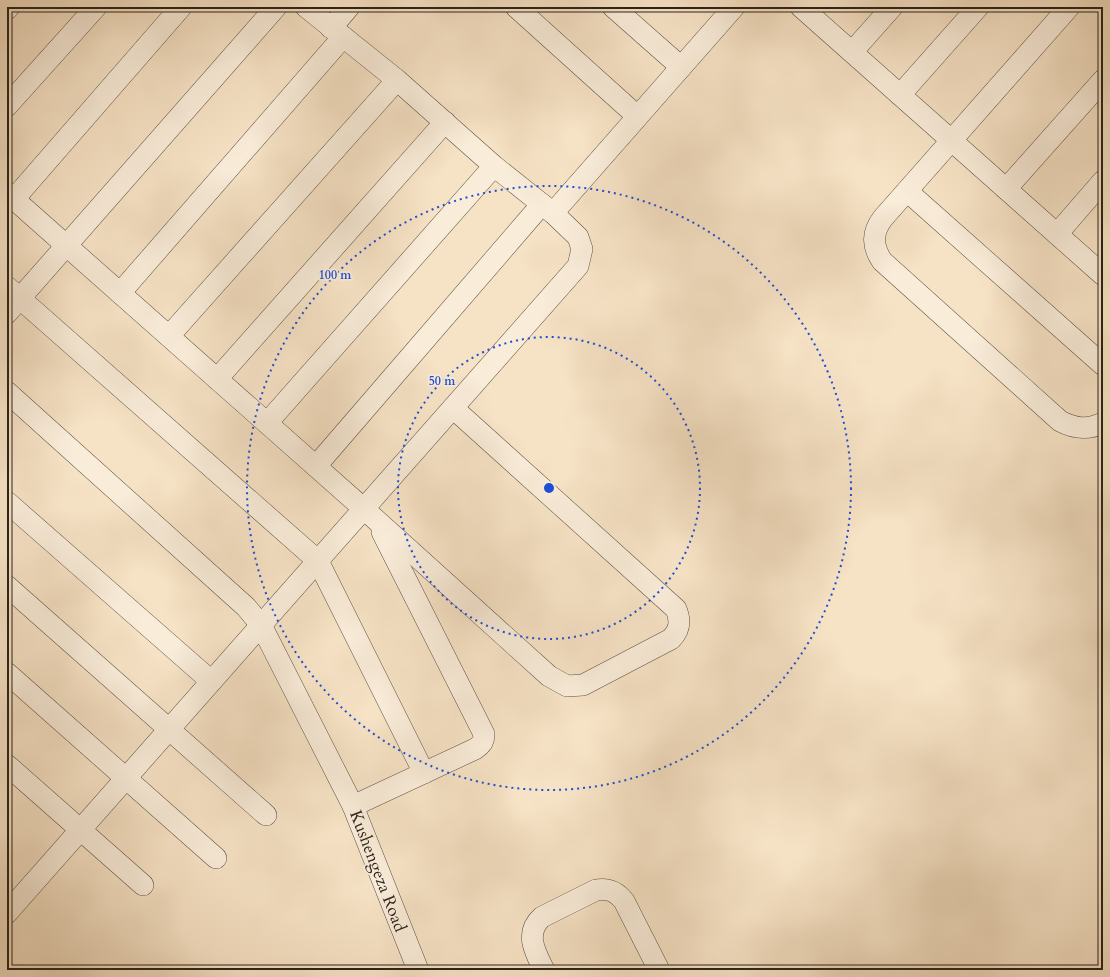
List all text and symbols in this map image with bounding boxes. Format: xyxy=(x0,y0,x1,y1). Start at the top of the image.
text: 100 m xyxy=(319,267,352,283)
text: 50 m xyxy=(429,373,456,389)
centre of rings xyxy=(542,481,556,495)
street label: Kushengeza Road xyxy=(344,807,412,935)

